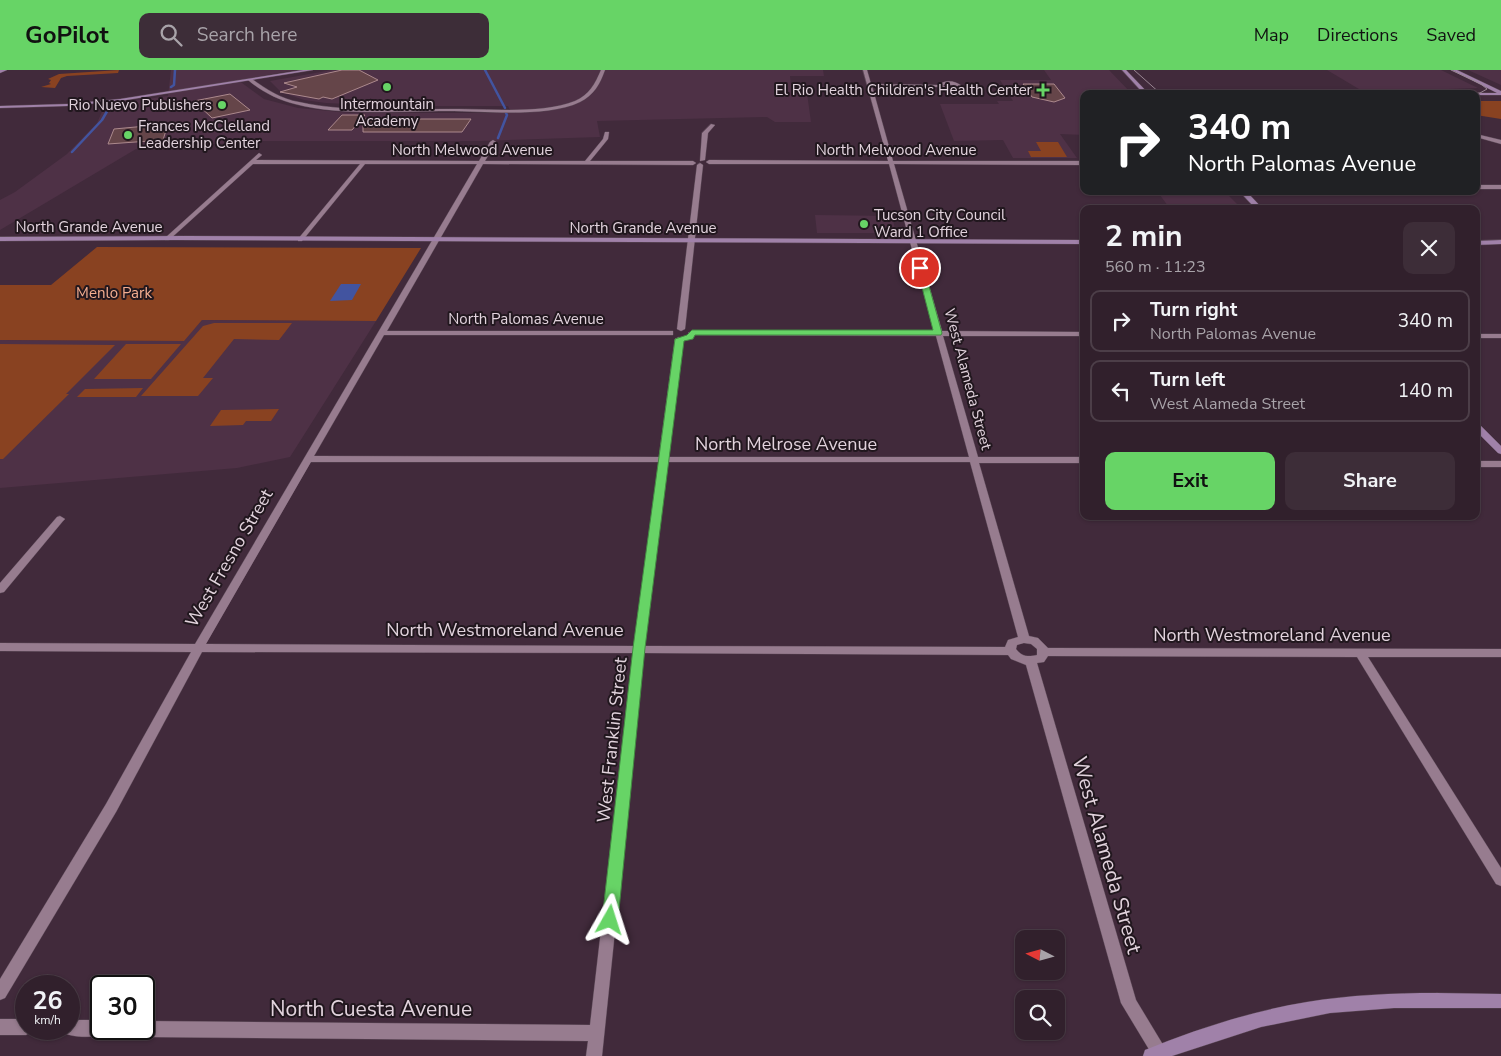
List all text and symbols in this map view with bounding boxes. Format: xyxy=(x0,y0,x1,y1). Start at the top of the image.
search box xyxy=(139,13,489,58)
text: GoPilot xyxy=(25,19,109,51)
icon: search xyxy=(157,21,185,49)
text: Search here xyxy=(197,22,297,48)
text: Map xyxy=(1254,23,1289,47)
text: Directions xyxy=(1317,23,1398,47)
text: Saved xyxy=(1426,23,1476,47)
place label: El Rio Health Children's Health Center xyxy=(775,80,1033,100)
marker: Intermountain Academy xyxy=(381,81,393,93)
marker: El Rio Health Children's Health Center xyxy=(1036,83,1050,97)
place label: Intermountain Academy xyxy=(340,94,434,131)
place label: Rio Nuevo Publishers xyxy=(68,95,212,115)
marker: Rio Nuevo Publishers xyxy=(216,99,228,111)
text: 340 m xyxy=(1188,104,1291,151)
icon: right xyxy=(1105,110,1170,175)
place label: Frances McClelland Leadership Center xyxy=(138,116,270,153)
marker: Frances McClelland Leadership Center xyxy=(122,129,134,141)
street label: North Melwood Avenue xyxy=(392,140,552,160)
street label: North Melwood Avenue xyxy=(816,140,976,160)
text: North Palomas Avenue xyxy=(1188,149,1416,179)
place label: Tucson City Council Ward 1 Office xyxy=(874,205,1006,242)
text: 2 min xyxy=(1105,216,1183,257)
street label: North Grande Avenue xyxy=(15,217,163,237)
street label: North Grande Avenue xyxy=(569,218,717,238)
marker: Tucson City Council Ward 1 Office xyxy=(858,218,870,230)
button: close xyxy=(1403,222,1455,274)
pin xyxy=(899,247,941,289)
icon: arrive xyxy=(906,254,934,282)
text: 560 m · 11:23 xyxy=(1105,256,1206,278)
park label: Menlo Park xyxy=(76,283,152,303)
text: Turn right xyxy=(1150,297,1237,323)
street label: West Alameda Street xyxy=(940,306,997,453)
icon: right xyxy=(1107,307,1135,335)
text: 340 m xyxy=(1398,308,1453,334)
street label: North Palomas Avenue xyxy=(448,309,604,329)
text: North Palomas Avenue xyxy=(1150,323,1316,345)
text: Turn left xyxy=(1150,367,1225,393)
icon: left xyxy=(1107,377,1135,405)
text: 140 m xyxy=(1398,378,1453,404)
text: West Alameda Street xyxy=(1150,393,1305,415)
street label: North Melrose Avenue xyxy=(695,432,877,456)
button: Exit xyxy=(1105,452,1275,510)
button: Share xyxy=(1285,452,1455,510)
street label: West Fresno Street xyxy=(180,484,279,632)
street label: North Westmoreland Avenue xyxy=(386,618,624,642)
street label: North Westmoreland Avenue xyxy=(1153,623,1391,647)
street label: West Franklin Street xyxy=(591,655,633,824)
street label: West Alameda Street xyxy=(1065,753,1149,957)
position arrow xyxy=(583,893,635,945)
north arrow xyxy=(1015,930,1065,980)
map controls xyxy=(1015,930,1065,1040)
speed limit sign: 30 xyxy=(90,975,155,1040)
text: 26 xyxy=(32,984,63,1018)
button: search xyxy=(1015,990,1065,1040)
street label: North Cuesta Avenue xyxy=(270,995,472,1023)
text: km/h xyxy=(34,1012,61,1028)

